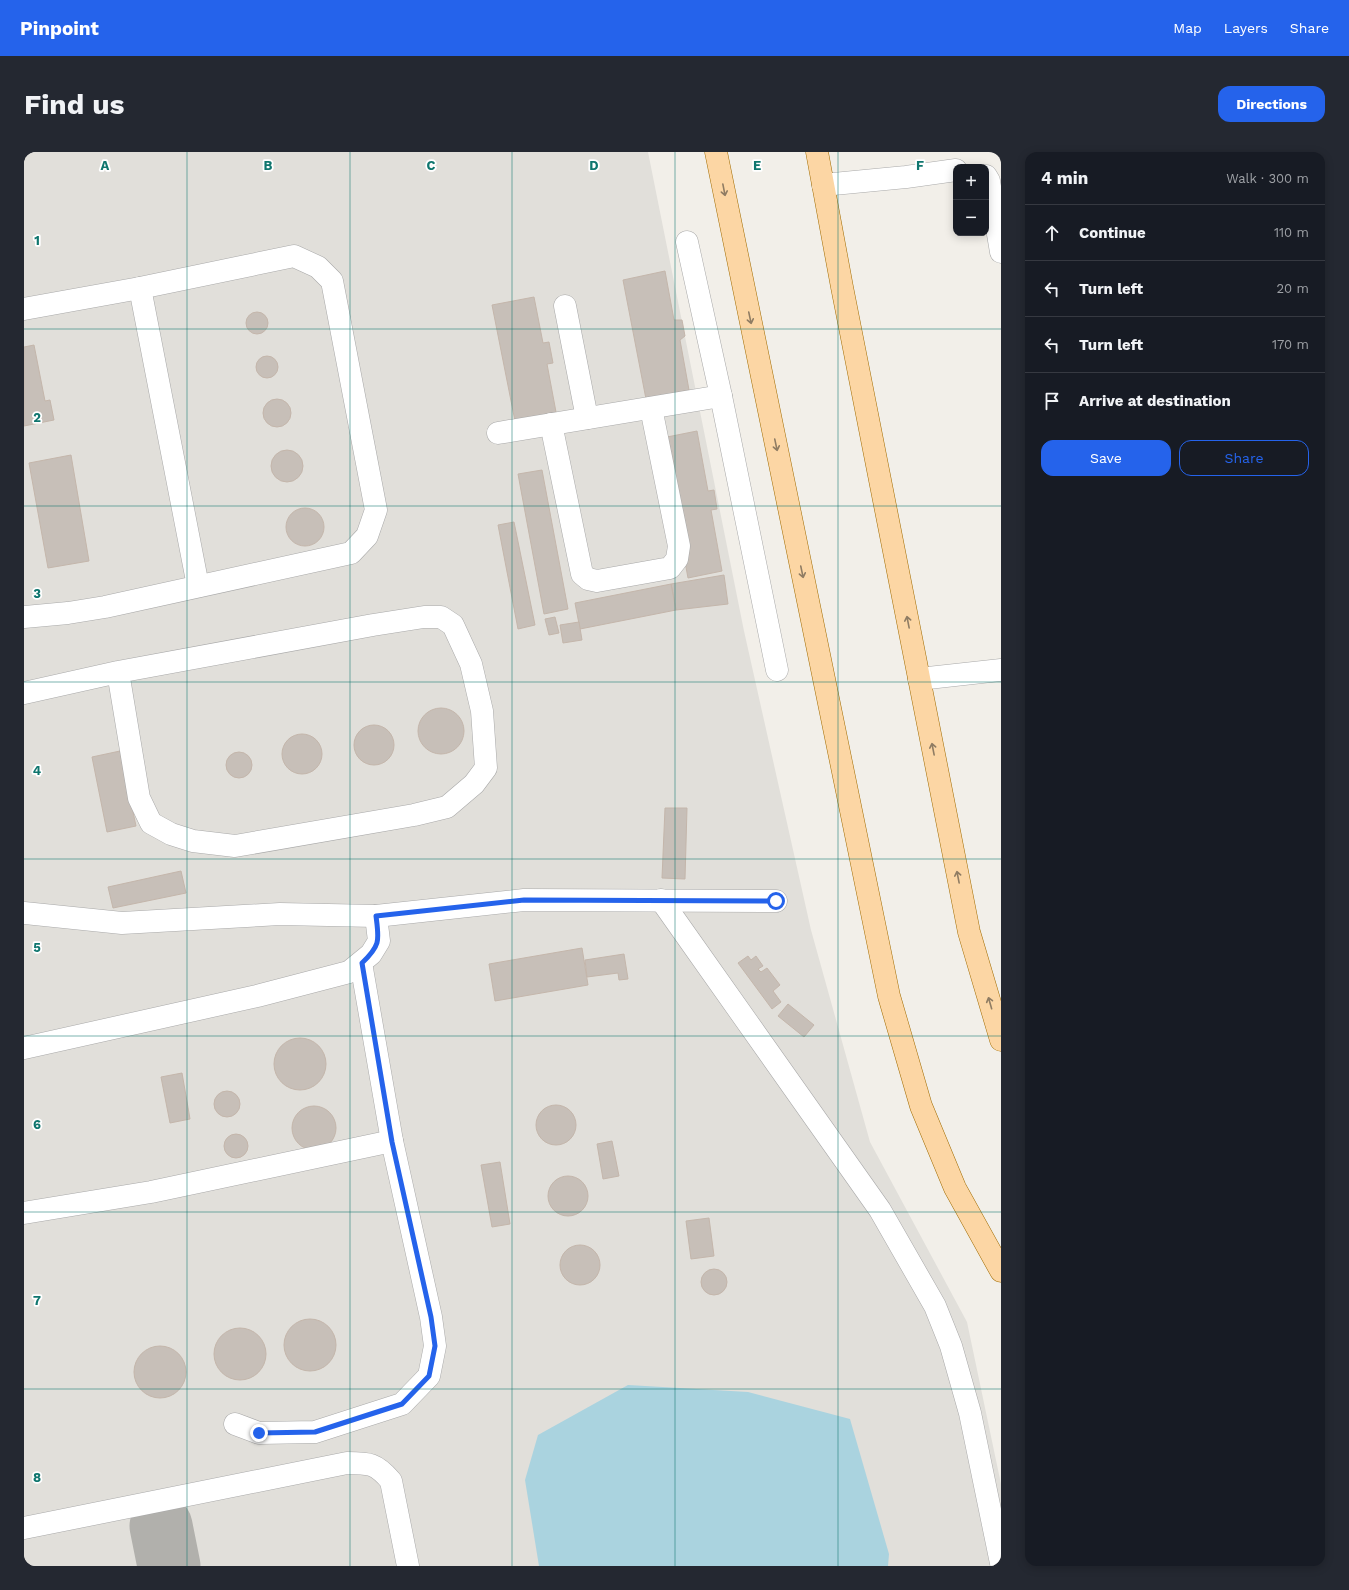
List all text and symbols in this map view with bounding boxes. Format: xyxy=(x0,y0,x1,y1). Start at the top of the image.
text: Pinpoint xyxy=(20,17,99,40)
text: Map xyxy=(1173,20,1202,36)
text: Layers xyxy=(1224,20,1268,36)
text: Share xyxy=(1290,20,1329,36)
button: Directions xyxy=(1218,86,1325,122)
text: Find us xyxy=(24,88,124,121)
text: A xyxy=(101,158,110,173)
text: B xyxy=(264,158,273,173)
text: C xyxy=(427,158,436,173)
text: D xyxy=(589,158,599,173)
text: E xyxy=(753,158,761,173)
text: F xyxy=(916,158,924,173)
map controls xyxy=(953,164,989,236)
button: + xyxy=(953,164,989,200)
text: 4 min xyxy=(1041,168,1088,188)
text: Walk · 300 m xyxy=(1226,171,1309,186)
one-way arrow xyxy=(720,183,728,196)
button: − xyxy=(953,200,989,236)
icon: ahead xyxy=(1041,222,1063,244)
text: Continue xyxy=(1079,224,1146,242)
text: 110 m xyxy=(1274,225,1309,240)
text: 1 xyxy=(34,233,40,248)
icon: left xyxy=(1041,278,1063,300)
text: Turn left xyxy=(1079,280,1143,298)
text: 20 m xyxy=(1277,281,1309,296)
one-way arrow xyxy=(746,311,754,324)
icon: left xyxy=(1041,334,1063,356)
text: Turn left xyxy=(1079,336,1143,354)
text: 170 m xyxy=(1272,337,1309,352)
icon: arrive xyxy=(1041,390,1063,412)
text: Arrive at destination xyxy=(1079,392,1231,410)
text: 2 xyxy=(33,410,41,425)
one-way arrow xyxy=(772,438,780,451)
button: Save xyxy=(1041,440,1171,476)
button: Share xyxy=(1179,440,1309,476)
one-way arrow xyxy=(799,565,807,578)
text: 3 xyxy=(33,586,41,601)
one-way arrow xyxy=(904,616,912,629)
one-way arrow xyxy=(929,743,937,756)
text: 4 xyxy=(33,763,42,778)
one-way arrow xyxy=(954,871,962,884)
route start xyxy=(767,892,785,910)
text: 5 xyxy=(33,940,41,955)
one-way arrow xyxy=(986,997,993,1010)
text: 6 xyxy=(33,1117,41,1132)
text: 7 xyxy=(33,1293,41,1308)
route end xyxy=(250,1424,268,1442)
text: 8 xyxy=(33,1470,41,1485)

